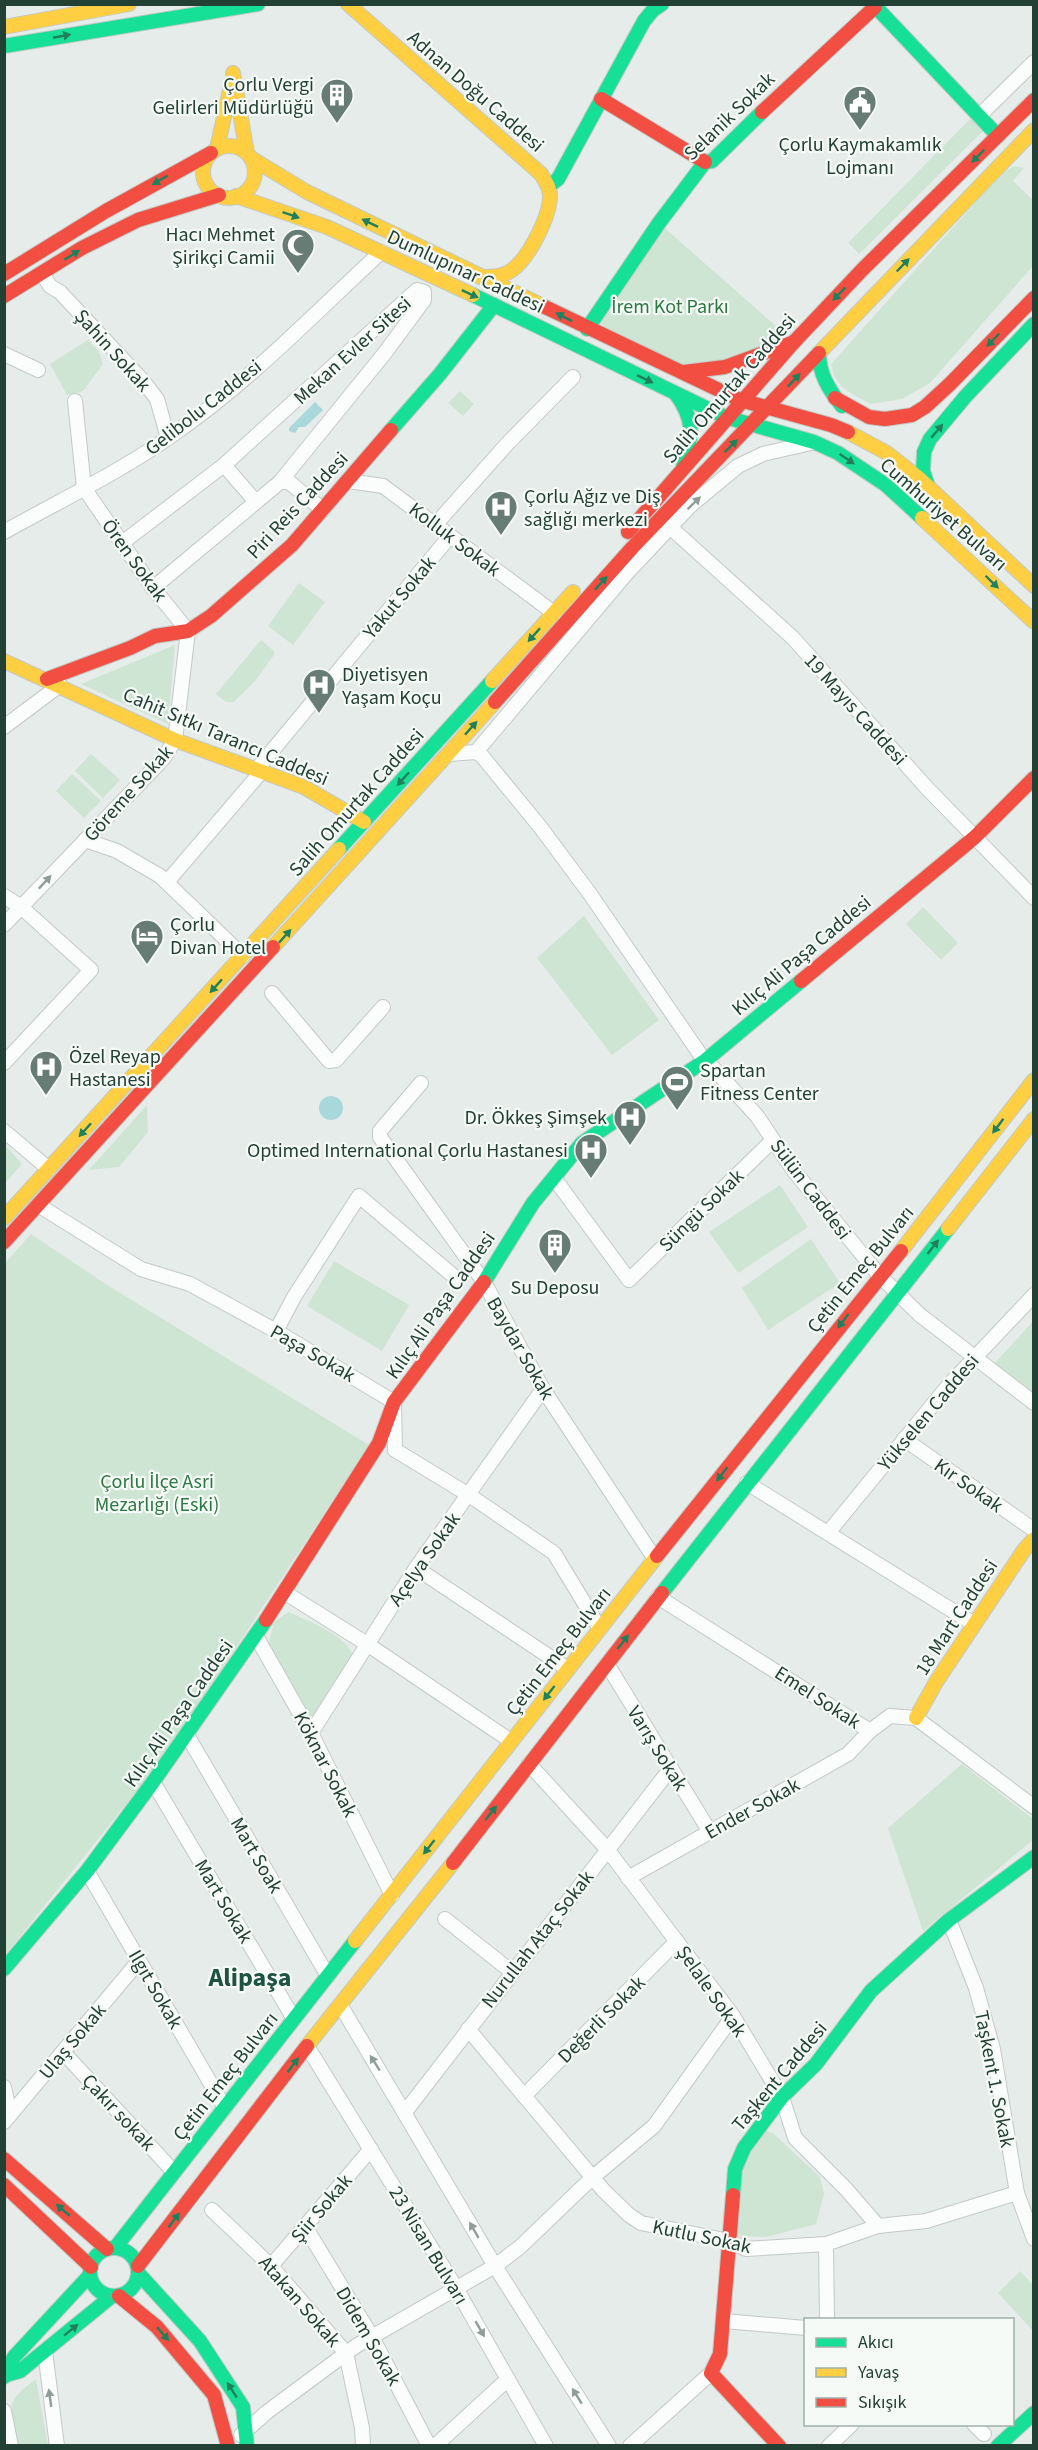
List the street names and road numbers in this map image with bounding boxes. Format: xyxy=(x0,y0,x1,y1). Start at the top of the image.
street label: Adnan Doğu Caddesi xyxy=(401,24,550,159)
street label: Selanik Sokak xyxy=(678,66,781,167)
street label: Dumlupınar Caddesi xyxy=(382,223,549,321)
street label: Mekan Evler Sitesi xyxy=(288,290,418,411)
street label: Şahin Sokak xyxy=(67,303,157,398)
street label: Salih Omurtak Caddesi xyxy=(657,308,803,470)
street label: Gelibolu Caddesi xyxy=(139,353,268,462)
street label: Piri Reis Caddesi xyxy=(241,446,355,565)
street label: Cumhuriyet Bulvarı xyxy=(874,451,1013,578)
street label: Kolluk Sokak xyxy=(403,496,506,584)
street label: Ören Sokak xyxy=(95,513,174,608)
street label: Yakut Sokak xyxy=(356,550,443,646)
street label: 19 Mayıs Caddesi xyxy=(797,648,913,772)
street label: Cahit Sıtkı Tarancı Caddesi xyxy=(118,681,333,793)
street label: Salih Omurtak Caddesi xyxy=(283,722,431,883)
street label: Göreme Sokak xyxy=(78,739,180,848)
street label: Kılıç Ali Paşa Caddesi xyxy=(726,889,877,1023)
street label: Sülün Caddesi xyxy=(763,1133,857,1246)
street label: Süngü Sokak xyxy=(653,1163,751,1259)
street label: Çetin Emeç Bulvarı xyxy=(801,1200,921,1339)
street label: Kılıç Ali Paşa Caddesi xyxy=(379,1226,502,1385)
street label: Baydar Sokak xyxy=(479,1292,561,1405)
street label: Paşa Sokak xyxy=(265,1318,360,1390)
street label: Yükselen Caddesi xyxy=(871,1348,986,1478)
street label: Kır Sokak xyxy=(928,1452,1009,1520)
street label: Açelya Sokak xyxy=(382,1507,468,1612)
street label: 18 Mart Caddesi xyxy=(909,1554,1005,1681)
street label: Çetin Emeç Bulvarı xyxy=(500,1581,618,1722)
street label: Kılıç Ali Paşa Caddesi xyxy=(117,1634,240,1793)
street label: Emel Sokak xyxy=(769,1660,866,1736)
street label: Varış Sokak xyxy=(620,1701,694,1796)
street label: Köknar Sokak xyxy=(286,1707,364,1822)
street label: Ender Sokak xyxy=(700,1771,805,1846)
street label: Mart Soak xyxy=(223,1812,289,1899)
street label: Mart Sokak xyxy=(187,1854,259,1949)
street label: Nurullah Ataç Sokak xyxy=(475,1865,601,2014)
street label: Şelale Sokak xyxy=(669,1940,753,2043)
street label: Ilgıt Sokak xyxy=(121,1945,189,2034)
street label: Değerli Sokak xyxy=(552,1969,652,2070)
street label: Ulaş Sokak xyxy=(33,1997,113,2086)
street label: Çetin Emeç Bulvarı xyxy=(167,2006,285,2147)
street label: Taşkent 1. Sokak xyxy=(967,2008,1021,2150)
street label: Taşkent Caddesi xyxy=(725,2016,834,2138)
street label: Çakır sokak xyxy=(75,2068,161,2157)
street label: Şiir Sokak xyxy=(284,2168,359,2249)
street label: 23 Nisan Bulvarı xyxy=(382,2181,475,2310)
street label: Kutlu Sokak xyxy=(650,2213,754,2261)
street label: Atakan Sokak xyxy=(252,2250,347,2354)
street label: Didem Sokak xyxy=(329,2282,408,2391)

